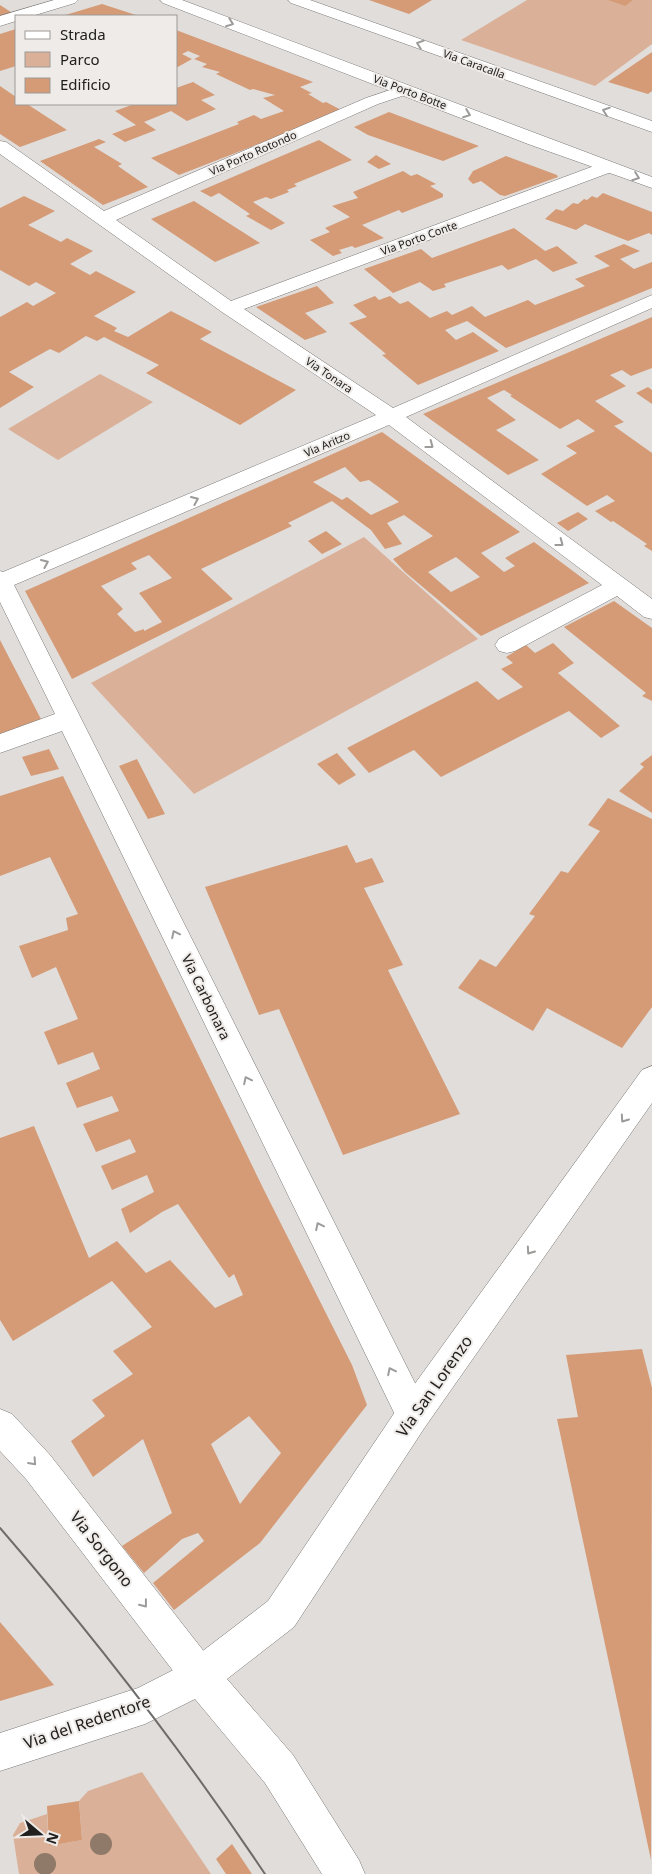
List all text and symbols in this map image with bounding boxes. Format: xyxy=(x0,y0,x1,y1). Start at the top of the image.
legend xyxy=(15,15,178,105)
one-way arrow xyxy=(225,17,234,27)
text: Strada xyxy=(60,24,106,44)
one-way arrow xyxy=(417,40,425,50)
street label: Via Caracalla xyxy=(441,45,507,82)
text: Parco xyxy=(60,49,100,69)
street label: Via Porto Botte xyxy=(371,71,449,112)
text: Edificio xyxy=(60,74,111,94)
one-way arrow xyxy=(602,107,611,117)
one-way arrow xyxy=(462,108,471,118)
street label: Via Porto Rotondo xyxy=(207,126,299,179)
one-way arrow xyxy=(631,171,640,181)
street label: Via Porto Conte xyxy=(378,217,459,258)
street label: Via Tonara xyxy=(303,353,356,396)
street label: Via Aritzo xyxy=(301,427,352,460)
one-way arrow xyxy=(424,440,433,448)
one-way arrow xyxy=(190,495,199,506)
one-way arrow xyxy=(554,537,563,545)
one-way arrow xyxy=(40,559,49,569)
one-way arrow xyxy=(171,930,181,939)
street label: Via Carbonara xyxy=(178,951,235,1043)
one-way arrow xyxy=(243,1076,253,1085)
one-way arrow xyxy=(621,1113,630,1122)
one-way arrow xyxy=(315,1222,325,1231)
one-way arrow xyxy=(527,1245,536,1255)
street label: Via San Lorenzo xyxy=(391,1331,477,1441)
one-way arrow xyxy=(387,1367,397,1376)
one-way arrow xyxy=(27,1457,36,1466)
street label: Via Sorgono xyxy=(65,1506,139,1592)
one-way arrow xyxy=(139,1598,147,1607)
street label: Via del Redentore xyxy=(21,1690,153,1754)
north arrow xyxy=(15,1809,65,1859)
text: N xyxy=(42,1830,64,1847)

